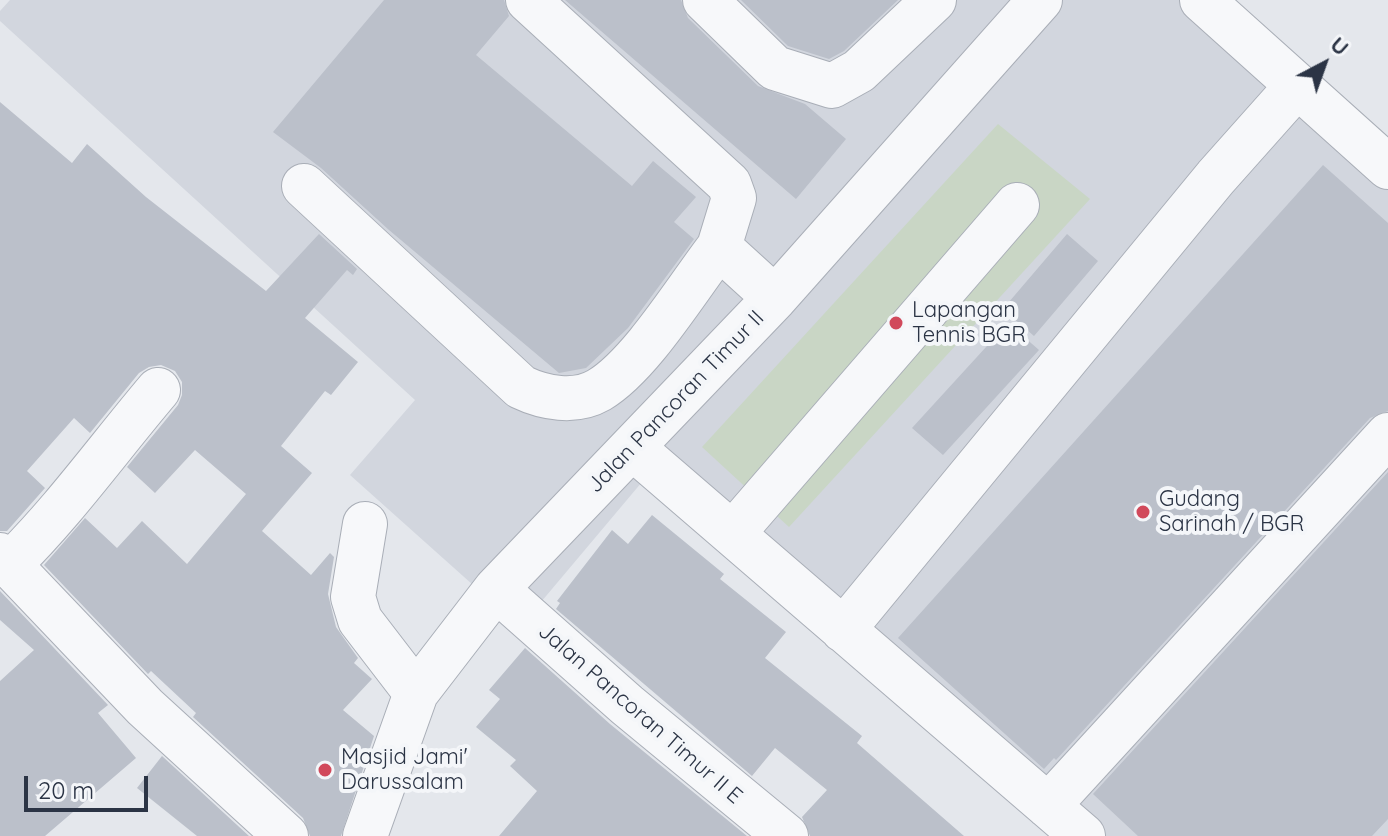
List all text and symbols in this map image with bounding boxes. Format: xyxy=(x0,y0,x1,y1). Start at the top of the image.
north arrow xyxy=(1284,24,1364,104)
text: U xyxy=(1325,30,1355,62)
place label: Lapangan Tennis BGR xyxy=(912,297,1026,348)
street label: Jalan Pancoran Timur II xyxy=(582,305,770,499)
marker: Lapangan Tennis BGR xyxy=(887,314,905,332)
place label: Gudang Sarinah / BGR xyxy=(1159,486,1304,538)
marker: Gudang Sarinah / BGR xyxy=(1134,503,1152,521)
street label: Jalan Pancoran Timur II E xyxy=(533,618,747,810)
place label: Masjid Jami' Darussalam xyxy=(341,744,468,796)
scale bar xyxy=(28,760,152,810)
marker: Masjid Jami' Darussalam xyxy=(316,761,334,779)
text: 20 m xyxy=(38,775,94,805)

